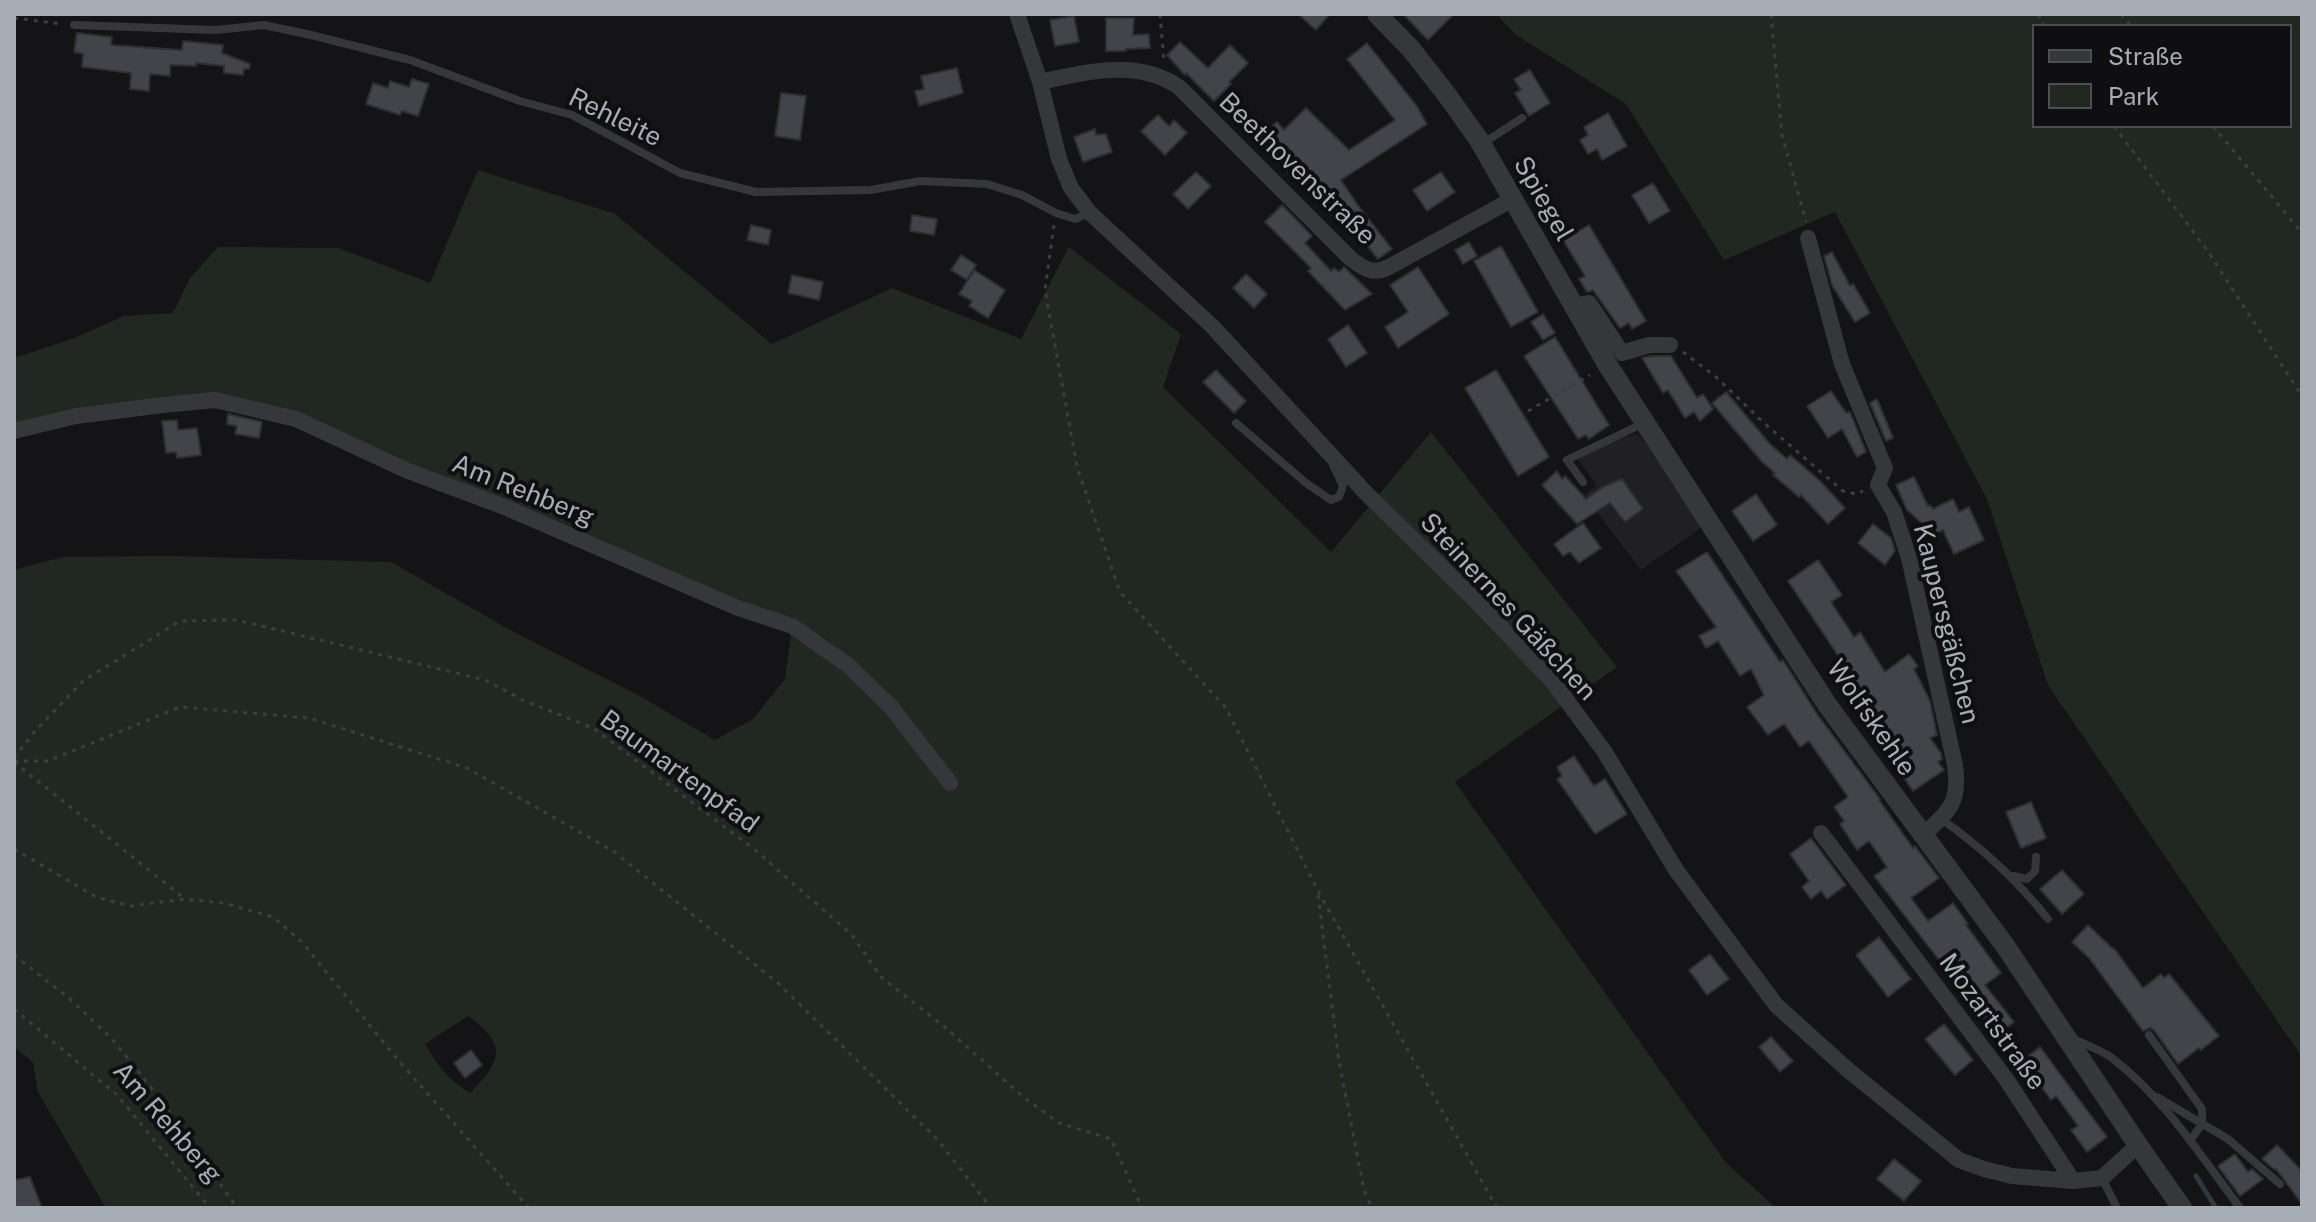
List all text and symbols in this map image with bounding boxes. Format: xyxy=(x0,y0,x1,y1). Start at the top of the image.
legend xyxy=(2032,24,2292,128)
text: Straße xyxy=(2108,42,2183,70)
street label: Rehleite xyxy=(563,82,667,154)
text: Park xyxy=(2108,82,2159,110)
street label: Beethovenstraße xyxy=(1212,86,1382,252)
street label: Spiegel xyxy=(1506,151,1580,247)
street label: Am Rehberg xyxy=(447,448,599,534)
street label: Steinernes Gäßchen xyxy=(1413,507,1603,707)
street label: Kaupersgäßchen xyxy=(1906,521,1986,727)
street label: Wolfskehle xyxy=(1820,654,1922,782)
street label: Baumartenpfad xyxy=(594,704,764,840)
street label: Mozartstraße xyxy=(1932,948,2052,1096)
street label: Am Rehberg xyxy=(106,1056,228,1190)

